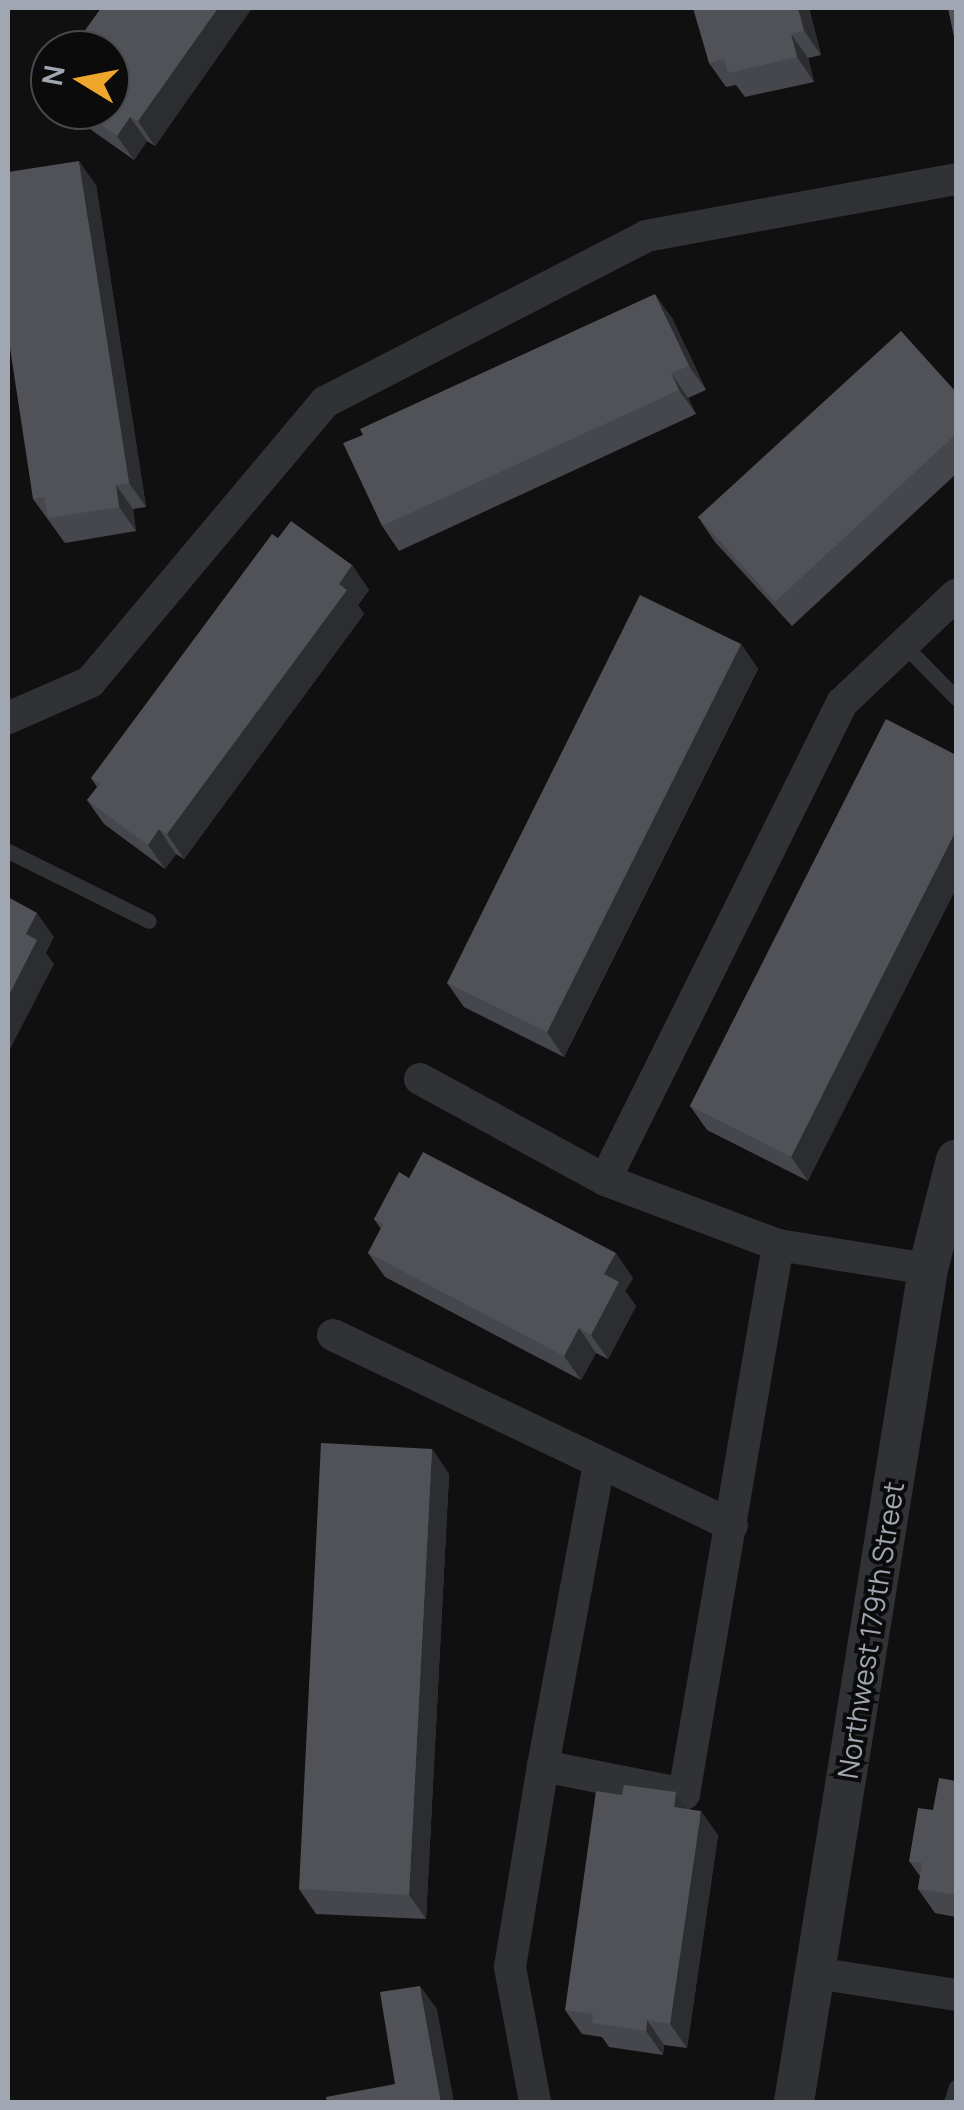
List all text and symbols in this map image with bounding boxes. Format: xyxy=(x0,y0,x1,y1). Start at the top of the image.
north arrow xyxy=(30,30,130,130)
text: N xyxy=(32,62,73,88)
street label: Northwest 179th Street xyxy=(830,1479,910,1781)

